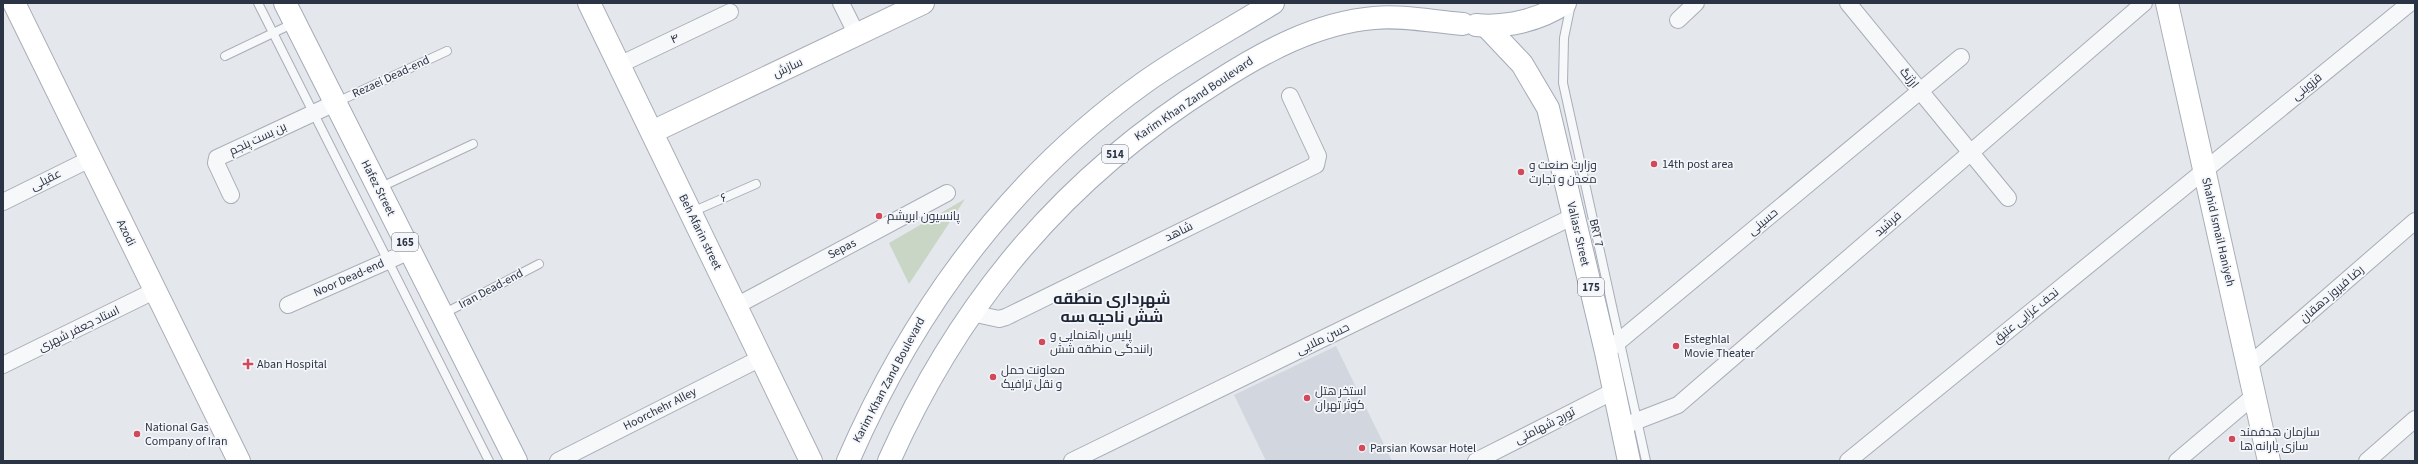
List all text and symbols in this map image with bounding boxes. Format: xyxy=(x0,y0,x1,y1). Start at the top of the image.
street label: ۴ xyxy=(668,30,682,48)
street label: Rezaei Dead-end xyxy=(350,52,432,102)
street label: Karim Khan Zand Boulevard xyxy=(1131,53,1257,145)
street label: سازش xyxy=(770,54,806,82)
street label: ارژنگ xyxy=(1895,64,1923,92)
street label: قزوینی xyxy=(2288,69,2326,105)
street label: بن بست پنجم xyxy=(226,118,290,160)
road number: 514 xyxy=(1102,145,1128,163)
place label: 14th post area xyxy=(1662,156,1733,173)
street label: Hafez Street xyxy=(357,157,399,219)
place label: وزارت صنعت و معدن و تجارت xyxy=(1529,157,1597,188)
marker: 14th post area xyxy=(1649,159,1659,169)
street label: عقیلی xyxy=(28,165,64,195)
marker: وزارت صنعت و معدن و تجارت xyxy=(1516,167,1526,177)
street label: Shahid Ismail Haniyeh xyxy=(2197,176,2239,288)
street label: ۶ xyxy=(718,189,730,207)
street label: Beh Afarin street xyxy=(674,191,726,273)
street label: Valiasr Street xyxy=(1562,200,1594,268)
street label: حسینی xyxy=(1744,204,1782,240)
street label: فرشید xyxy=(1871,207,1905,241)
place label: پانسیون ابریشم xyxy=(887,208,960,225)
marker: پانسیون ابریشم xyxy=(874,211,884,221)
street label: Azodi xyxy=(112,217,140,249)
street label: BRT 7 xyxy=(1585,217,1607,249)
street label: شاهد xyxy=(1162,218,1196,246)
road number: 165 xyxy=(392,233,418,251)
street label: Sepas xyxy=(825,234,859,264)
street label: Noor Dead-end xyxy=(311,255,387,301)
street label: رضا فیروز دهقان xyxy=(2296,261,2368,327)
street label: Iran Dead-end xyxy=(456,265,526,313)
road number: 175 xyxy=(1578,278,1604,296)
street label: نجف غزایی عتیق xyxy=(1989,284,2063,348)
district label: شهرداری منطقه شش ناحیه سه xyxy=(1053,288,1171,328)
street label: استاد جعفر شهری xyxy=(35,302,123,356)
street label: Karim Khan Zand Boulevard xyxy=(849,314,929,446)
street label: حسن ملایی xyxy=(1294,319,1352,359)
place label: پلیس راهنمایی و رانندگی منطقه شش xyxy=(1050,327,1153,358)
place label: Esteghlal Movie Theater xyxy=(1684,331,1756,362)
marker: پلیس راهنمایی و رانندگی منطقه شش xyxy=(1037,337,1047,347)
marker: Esteghlal Movie Theater xyxy=(1671,341,1681,351)
place label: Aban Hospital xyxy=(257,356,327,373)
marker: Aban Hospital xyxy=(242,358,254,370)
place label: معاونت حمل و نقل ترافیک xyxy=(1001,362,1065,393)
marker: معاونت حمل و نقل ترافیک xyxy=(988,372,998,382)
street label: Hoorchehr Alley xyxy=(620,383,700,435)
place label: استخر هتل کوثر تهران xyxy=(1315,383,1366,414)
marker: استخر هتل کوثر تهران xyxy=(1302,393,1312,403)
street label: تورج شهامتی xyxy=(1512,403,1579,449)
place label: National Gas Company of Iran xyxy=(145,419,227,450)
place label: سازمان هدفمند سازی یارانه ها xyxy=(2240,424,2320,455)
marker: National Gas Company of Iran xyxy=(132,429,142,439)
marker: سازمان هدفمند سازی یارانه ها xyxy=(2227,434,2237,444)
place label: Parsian Kowsar Hotel xyxy=(1370,440,1476,457)
marker: Parsian Kowsar Hotel xyxy=(1357,443,1367,453)

